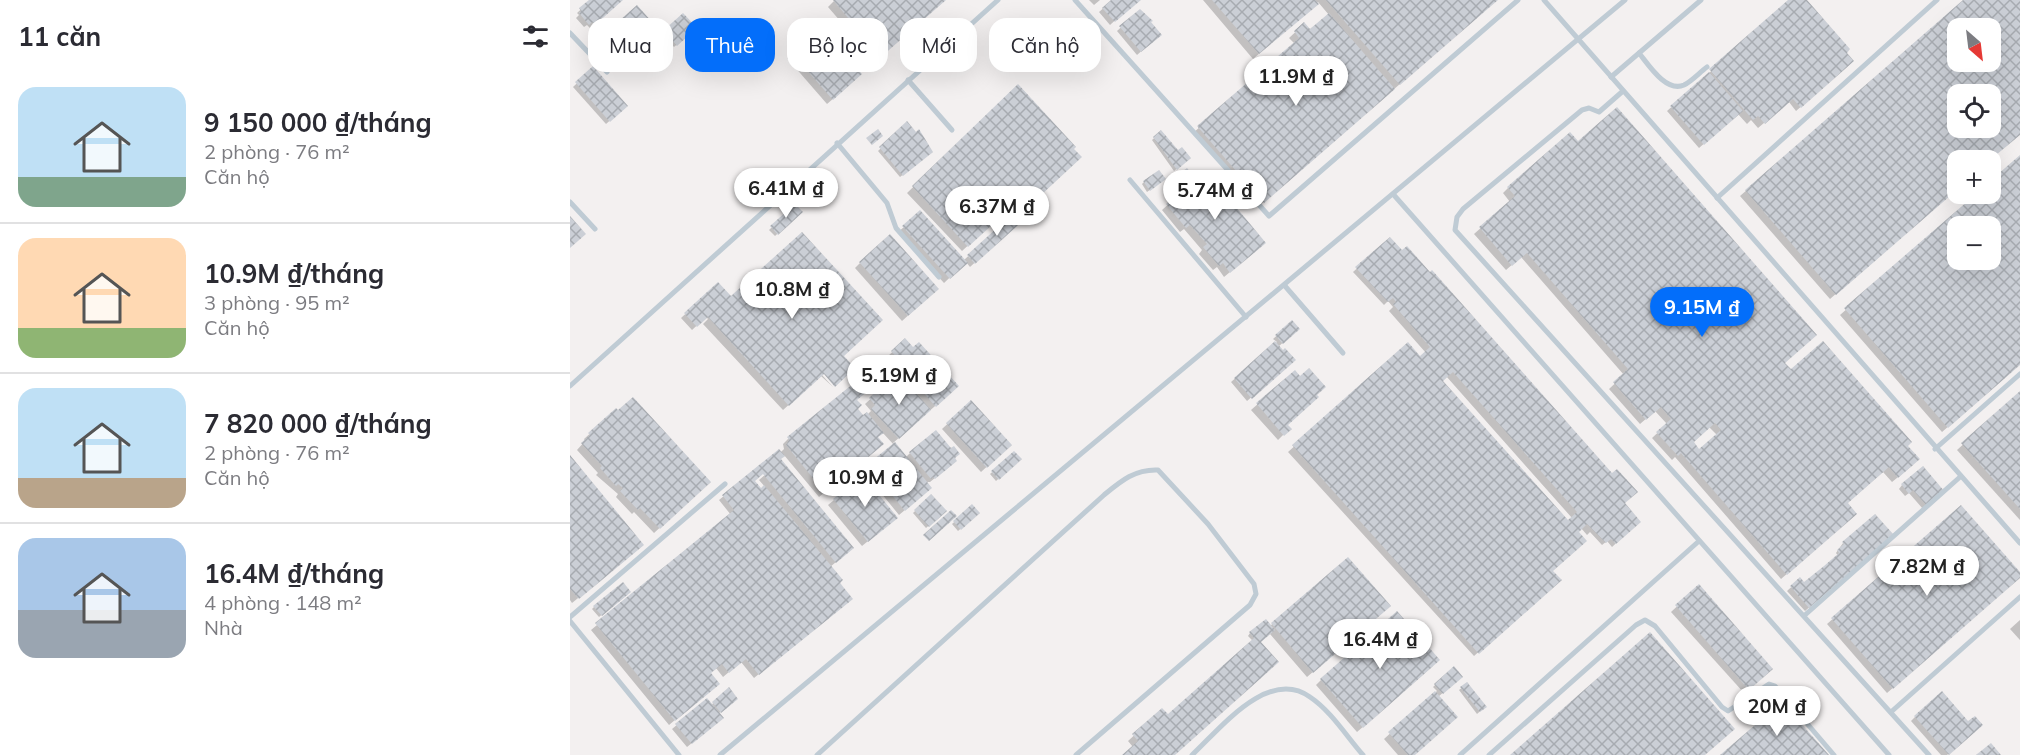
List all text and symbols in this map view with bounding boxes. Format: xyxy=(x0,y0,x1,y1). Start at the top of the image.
chip: Mua xyxy=(588,18,673,72)
chip: Thuê xyxy=(685,18,775,72)
chip: Bộ lọc xyxy=(787,18,888,72)
chip: Mới xyxy=(900,18,977,72)
chip: Căn hộ xyxy=(989,18,1101,72)
north arrow xyxy=(1947,18,2001,72)
map controls xyxy=(1947,18,2001,270)
text: 11 căn xyxy=(18,20,101,53)
icon: filters xyxy=(519,20,552,53)
pin: 11.9M ₫ xyxy=(1241,56,1351,107)
text: 11.9M ₫ xyxy=(1258,63,1334,88)
button: locate xyxy=(1947,84,2001,138)
text: 9 150 000 ₫/tháng xyxy=(204,106,432,139)
icon: home xyxy=(66,111,138,183)
text: 2 phòng · 76 m² xyxy=(204,139,350,164)
button: + xyxy=(1947,150,2001,204)
text: Căn hộ xyxy=(204,164,270,189)
pin: 6.41M ₫ xyxy=(731,168,841,219)
pin: 5.74M ₫ xyxy=(1160,170,1270,221)
text: 6.41M ₫ xyxy=(748,175,824,200)
text: 5.74M ₫ xyxy=(1177,177,1253,202)
pin: 6.37M ₫ xyxy=(942,186,1052,237)
text: 6.37M ₫ xyxy=(959,193,1035,218)
button: − xyxy=(1947,216,2001,270)
text: 10.9M ₫/tháng xyxy=(204,257,384,290)
icon: home xyxy=(66,262,138,334)
pin: 10.8M ₫ xyxy=(737,269,847,320)
text: 10.8M ₫ xyxy=(754,276,830,301)
pin: 9.15M ₫ xyxy=(1647,287,1757,338)
text: 3 phòng · 95 m² xyxy=(204,290,350,315)
text: 9.15M ₫ xyxy=(1664,294,1740,319)
text: Căn hộ xyxy=(204,315,270,340)
pin: 5.19M ₫ xyxy=(844,355,954,406)
text: 5.19M ₫ xyxy=(861,362,937,387)
text: 7 820 000 ₫/tháng xyxy=(204,407,432,440)
icon: home xyxy=(66,412,138,484)
text: 2 phòng · 76 m² xyxy=(204,440,350,465)
pin: 10.9M ₫ xyxy=(810,457,920,508)
text: 10.9M ₫ xyxy=(827,464,903,489)
text: Căn hộ xyxy=(204,465,270,490)
pin: 7.82M ₫ xyxy=(1872,546,1982,597)
text: 7.82M ₫ xyxy=(1889,553,1965,578)
text: 16.4M ₫/tháng xyxy=(204,557,384,590)
icon: home xyxy=(66,562,138,634)
text: 4 phòng · 148 m² xyxy=(204,590,362,615)
text: Nhà xyxy=(204,615,243,640)
pin: 16.4M ₫ xyxy=(1325,619,1435,670)
text: 16.4M ₫ xyxy=(1342,626,1418,651)
pin: 20M ₫ xyxy=(1735,686,1819,737)
text: 20M ₫ xyxy=(1748,693,1806,718)

